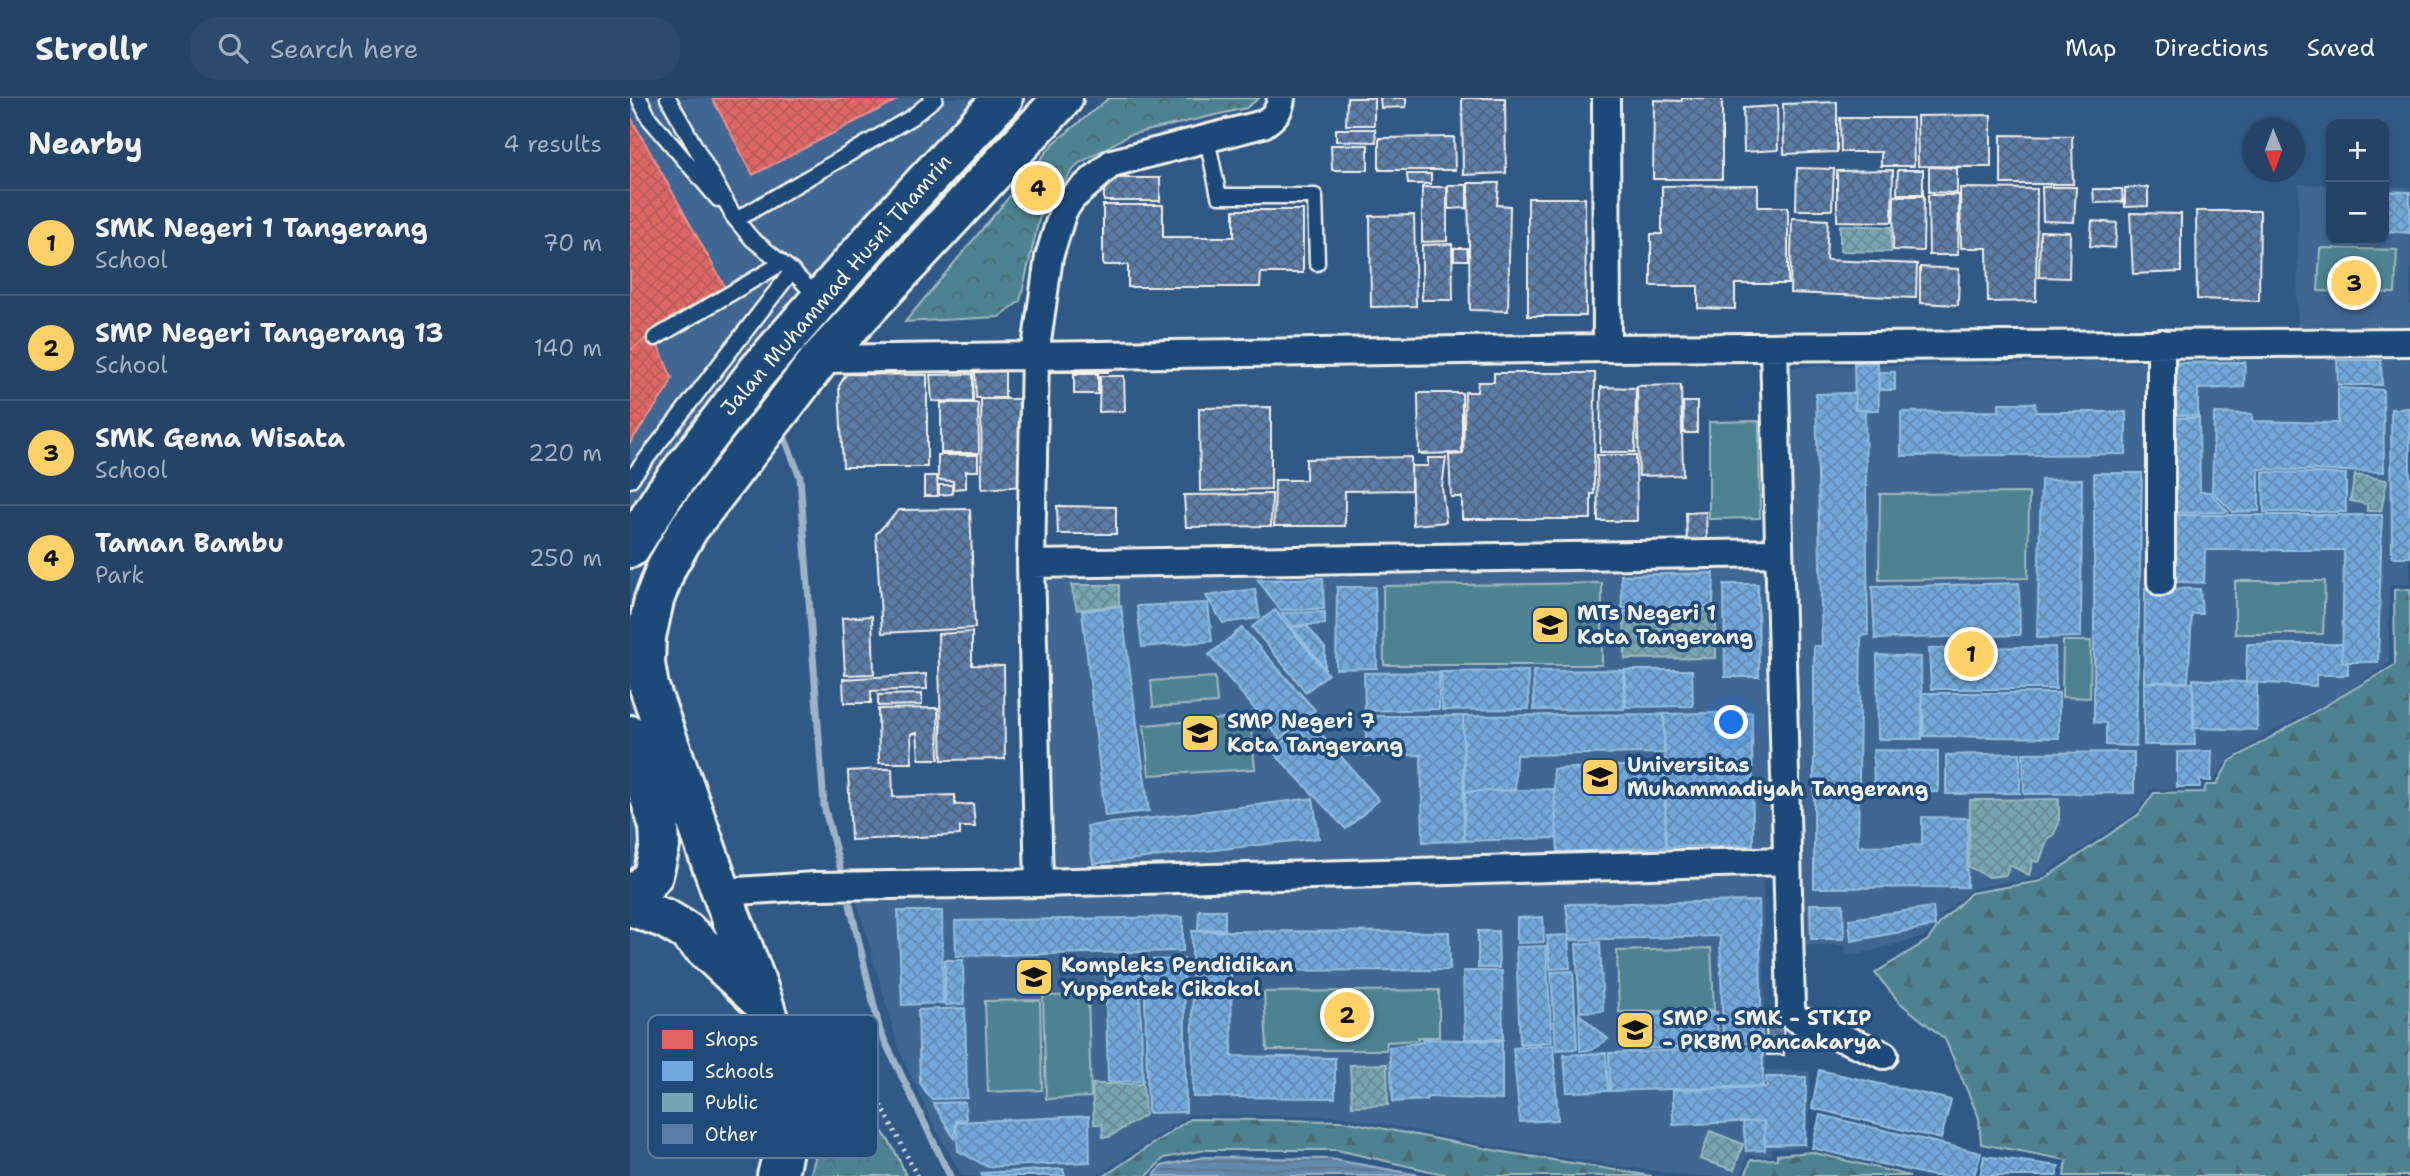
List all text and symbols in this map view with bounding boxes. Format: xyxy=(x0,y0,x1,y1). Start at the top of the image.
search box xyxy=(190,17,680,80)
text: Strollr xyxy=(35,26,148,71)
icon: search xyxy=(214,29,252,67)
text: Search here xyxy=(270,31,419,66)
text: Map xyxy=(2065,32,2116,64)
text: Directions xyxy=(2154,32,2269,64)
text: Saved xyxy=(2307,32,2375,64)
north arrow xyxy=(2242,119,2305,182)
map controls xyxy=(2326,119,2389,245)
button: + xyxy=(2326,119,2389,182)
text: Nearby xyxy=(28,123,143,164)
text: 4 results xyxy=(503,129,602,159)
street label: Jalan Muhammad Husni Thamrin xyxy=(714,148,958,422)
pin: 4 xyxy=(1015,162,1061,214)
button: − xyxy=(2326,182,2389,245)
text: SMK Negeri 1 Tangerang xyxy=(95,210,428,245)
text: 1 xyxy=(46,228,56,258)
text: 70 m xyxy=(543,228,602,258)
text: School xyxy=(95,245,167,275)
pin: 3 xyxy=(2331,257,2377,309)
text: SMP Negeri Tangerang 13 xyxy=(95,315,443,350)
text: 2 xyxy=(43,333,59,363)
text: 140 m xyxy=(534,333,602,363)
text: School xyxy=(95,350,167,380)
text: SMK Gema Wisata xyxy=(95,420,345,455)
text: 3 xyxy=(43,438,59,468)
text: 220 m xyxy=(528,438,602,468)
text: School xyxy=(95,455,167,485)
text: Taman Bambu xyxy=(95,525,284,560)
text: 4 xyxy=(43,543,59,573)
text: 250 m xyxy=(529,543,602,573)
text: Park xyxy=(95,560,144,590)
place label: MTs Negeri 1 Kota Tangerang xyxy=(1577,599,1753,651)
school or university icon: MTs Negeri 1 Kota Tangerang xyxy=(1529,604,1571,646)
pin: 1 xyxy=(1948,628,1994,680)
your location xyxy=(1714,705,1748,739)
place label: SMP Negeri 7 Kota Tangerang xyxy=(1227,707,1403,759)
school or university icon: SMP Negeri 7 Kota Tangerang xyxy=(1179,712,1221,754)
place label: Universitas Muhammadiyah Tangerang xyxy=(1627,751,1928,803)
school or university icon: Universitas Muhammadiyah Tangerang xyxy=(1579,756,1621,798)
place label: Kompleks Pendidikan Yuppentek Cikokol xyxy=(1061,951,1293,1003)
school or university icon: Kompleks Pendidikan Yuppentek Cikokol xyxy=(1013,956,1055,998)
pin: 2 xyxy=(1324,989,1370,1041)
place label: SMP - SMK - STKIP - PKBM Pancakarya xyxy=(1662,1004,1882,1056)
school or university icon: SMP - SMK - STKIP - PKBM Pancakarya xyxy=(1614,1009,1656,1051)
legend xyxy=(648,1015,878,1158)
text: Shops xyxy=(705,1027,759,1052)
text: Schools xyxy=(705,1059,774,1084)
text: Public xyxy=(705,1090,758,1115)
text: Other xyxy=(705,1122,758,1147)

